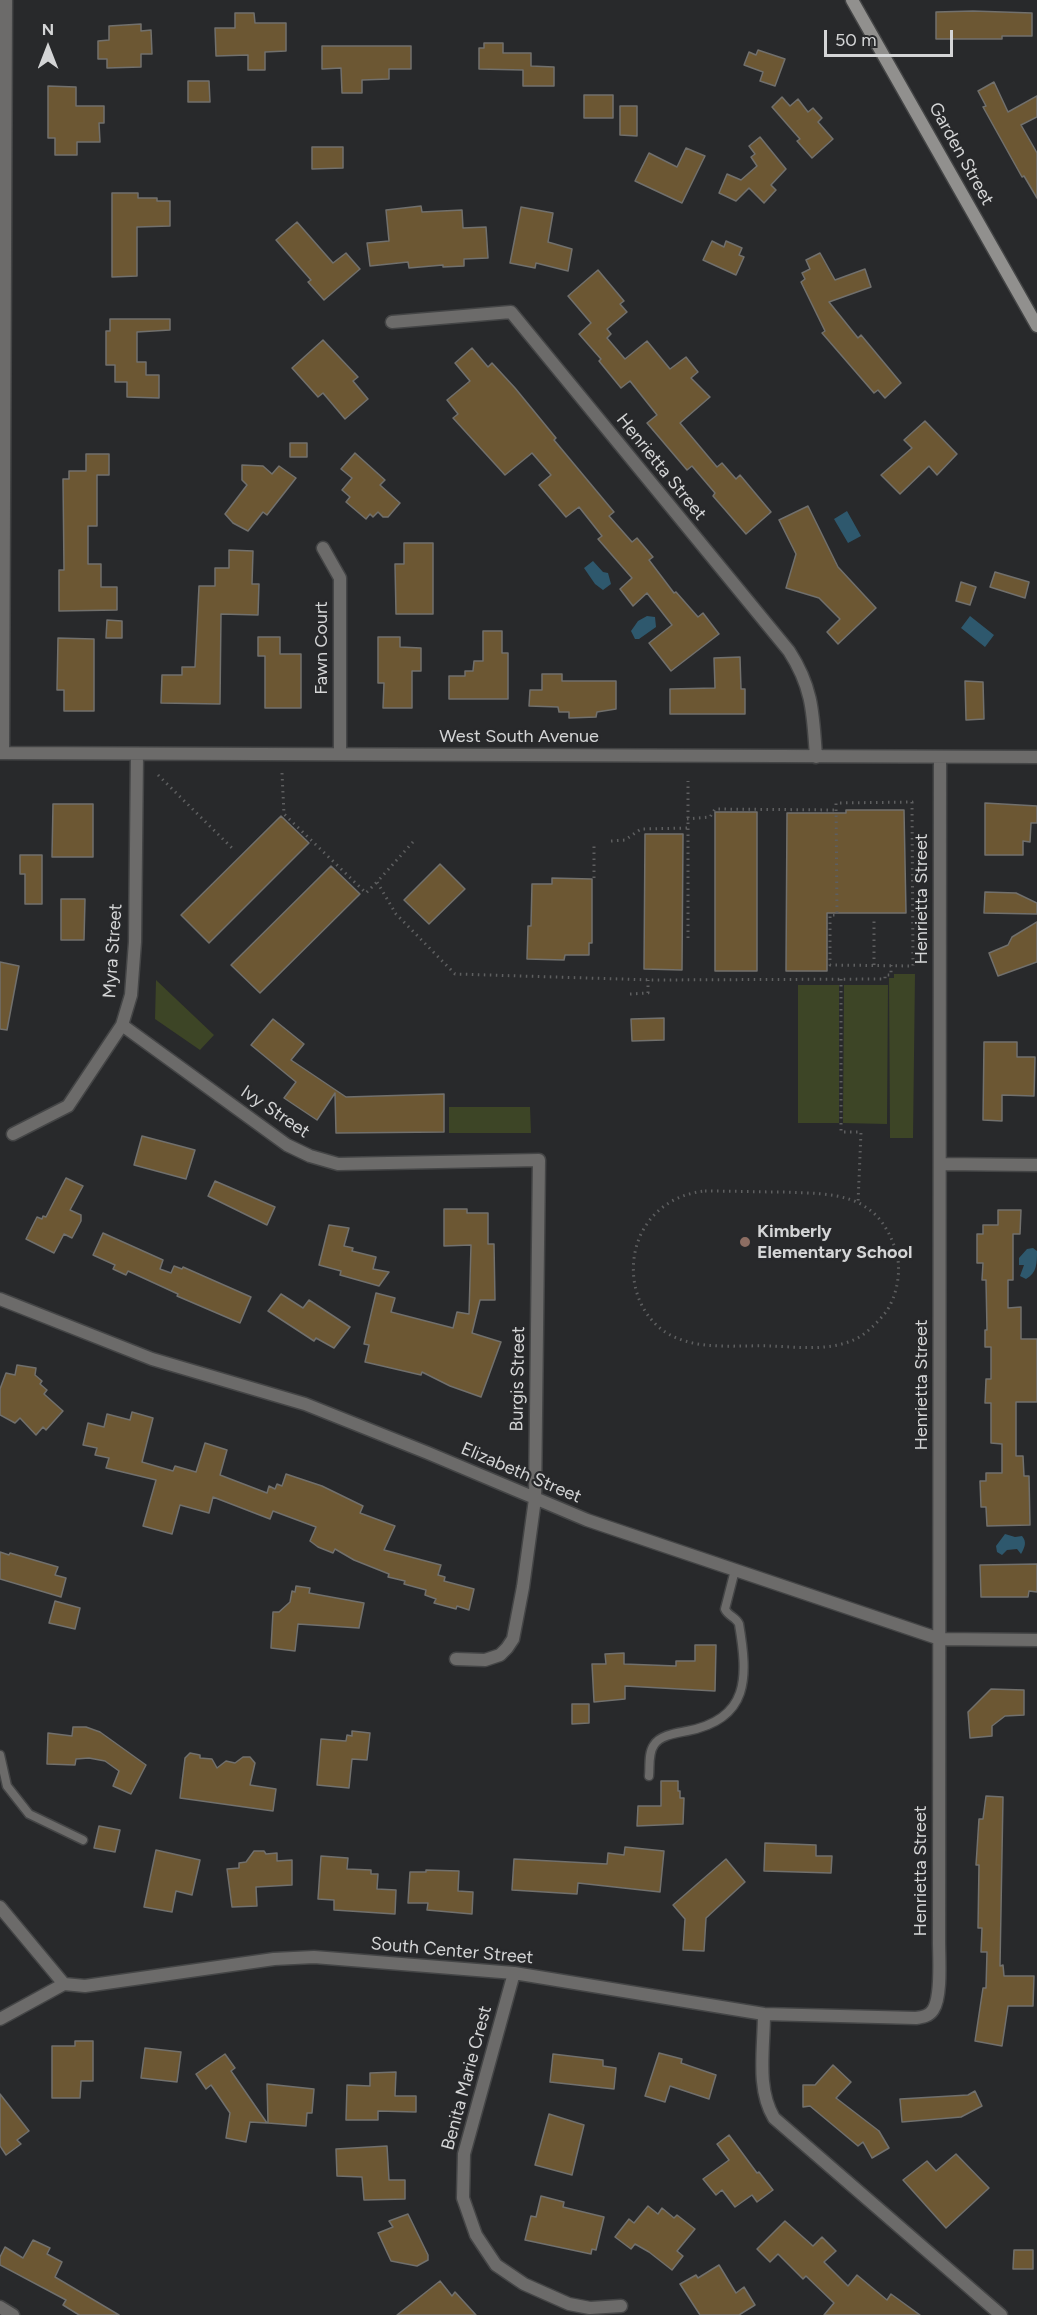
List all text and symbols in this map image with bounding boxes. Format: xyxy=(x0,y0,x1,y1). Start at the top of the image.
north arrow xyxy=(18,18,78,78)
scale bar xyxy=(827,18,956,56)
text: N xyxy=(42,20,54,39)
text: 50 m xyxy=(835,29,877,51)
street label: Garden Street xyxy=(924,99,998,209)
street label: Henrietta Street xyxy=(611,409,711,525)
street label: Fawn Court xyxy=(311,601,333,695)
street label: West South Avenue xyxy=(439,726,599,748)
street label: Henrietta Street xyxy=(911,833,933,965)
street label: Myra Street xyxy=(99,903,127,999)
street label: Ivy Street xyxy=(236,1081,314,1143)
place label: Kimberly Elementary School xyxy=(757,1221,912,1264)
marker: Kimberly Elementary School xyxy=(738,1235,752,1249)
street label: Henrietta Street xyxy=(911,1319,933,1451)
street label: Burgis Street xyxy=(506,1326,530,1432)
street label: Elizabeth Street xyxy=(457,1438,585,1508)
street label: Henrietta Street xyxy=(910,1805,932,1937)
street label: South Center Street xyxy=(370,1933,534,1969)
street label: Benita Marie Crest xyxy=(437,2004,497,2152)

